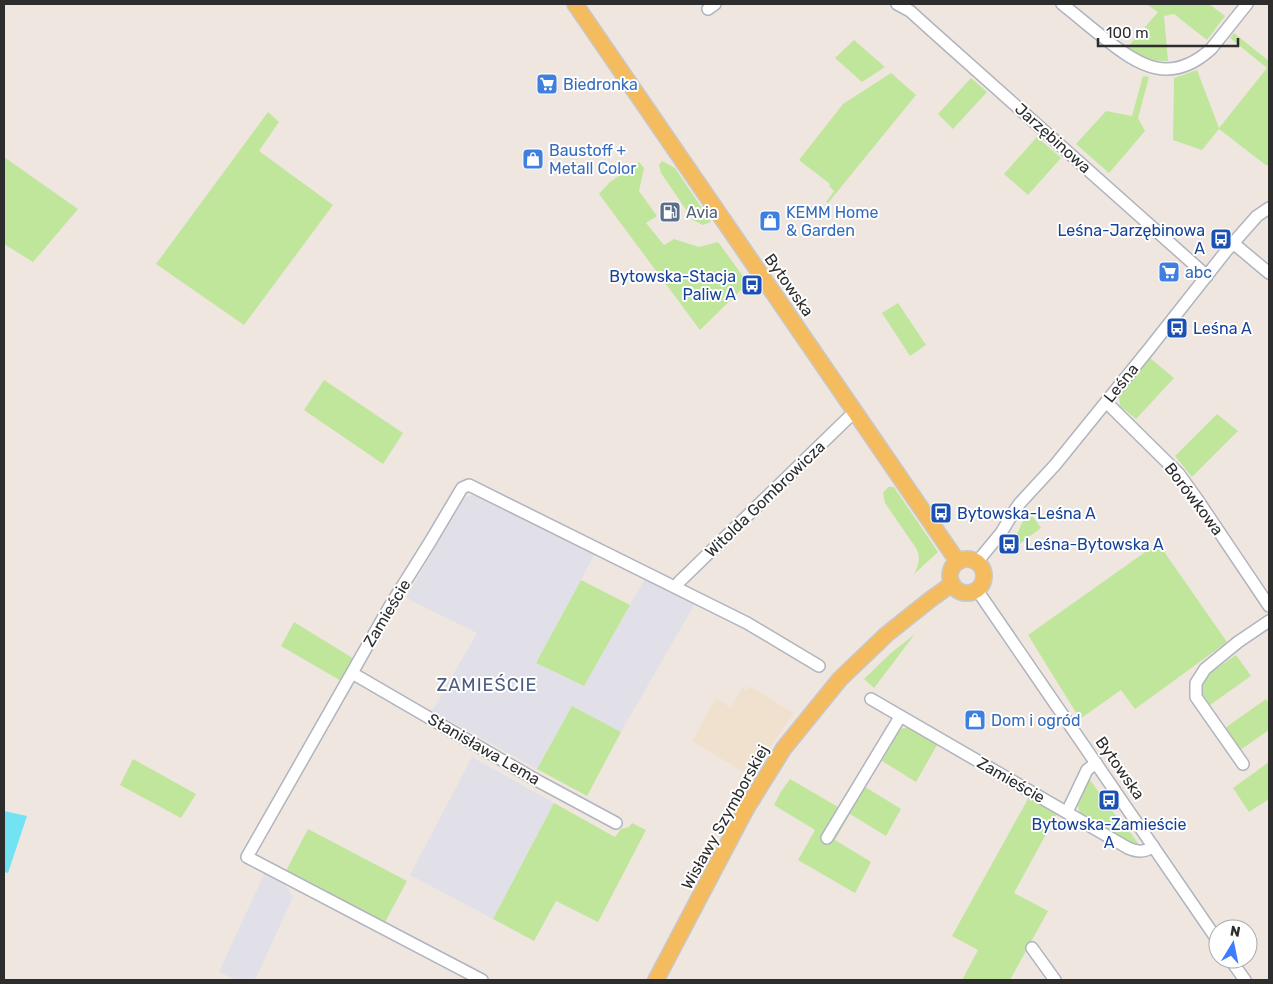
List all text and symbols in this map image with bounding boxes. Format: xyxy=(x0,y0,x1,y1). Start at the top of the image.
scale bar xyxy=(1098,15,1238,47)
text: 100 m xyxy=(1106,24,1148,42)
supermarket icon: Biedronka xyxy=(535,72,559,96)
place label: Biedronka xyxy=(563,75,638,94)
street label: Jarzębinowa xyxy=(1010,99,1095,178)
place label: Baustoff + Metall Color xyxy=(549,141,636,178)
shop icon: Baustoff + Metall Color xyxy=(521,147,545,171)
fuel station icon: Avia xyxy=(658,200,682,224)
place label: Avia xyxy=(686,203,718,222)
place label: KEMM Home & Garden xyxy=(786,203,878,240)
shop icon: KEMM Home & Garden xyxy=(758,209,782,233)
place label: Leśna-Jarzębinowa A xyxy=(1058,221,1205,258)
bus stop icon: Leśna-Jarzębinowa A xyxy=(1209,227,1233,251)
street label: Bytowska xyxy=(760,250,818,320)
supermarket icon: abc xyxy=(1157,260,1181,284)
place label: abc xyxy=(1185,263,1212,282)
place label: Bytowska-Stacja Paliw A xyxy=(609,267,736,304)
bus stop icon: Bytowska-Stacja Paliw A xyxy=(740,273,764,297)
bus stop icon: Leśna A xyxy=(1165,316,1189,340)
place label: Leśna A xyxy=(1193,319,1252,338)
street label: Leśna xyxy=(1100,360,1142,406)
street label: Witolda Gombrowicza xyxy=(701,437,829,561)
street label: Borówkowa xyxy=(1161,459,1227,539)
bus stop icon: Bytowska-Leśna A xyxy=(929,501,953,525)
place label: Bytowska-Leśna A xyxy=(957,504,1096,523)
bus stop icon: Leśna-Bytowska A xyxy=(997,532,1021,556)
place label: Leśna-Bytowska A xyxy=(1025,535,1164,554)
street label: Zamieście xyxy=(359,576,415,650)
district label: ZAMIEŚCIE xyxy=(437,674,537,696)
shop icon: Dom i ogród xyxy=(963,708,987,732)
street label: Stanisława Lema xyxy=(425,709,543,789)
place label: Dom i ogród xyxy=(991,711,1081,730)
street label: Bytowska xyxy=(1091,733,1149,803)
street label: Wisławy Szymborskiej xyxy=(677,741,773,893)
street label: Zamieście xyxy=(974,753,1048,807)
bus stop icon: Bytowska-Zamieście A xyxy=(1097,788,1121,812)
place label: Bytowska-Zamieście A xyxy=(1032,815,1186,852)
north arrow xyxy=(1208,919,1258,969)
text: N xyxy=(1229,922,1242,941)

